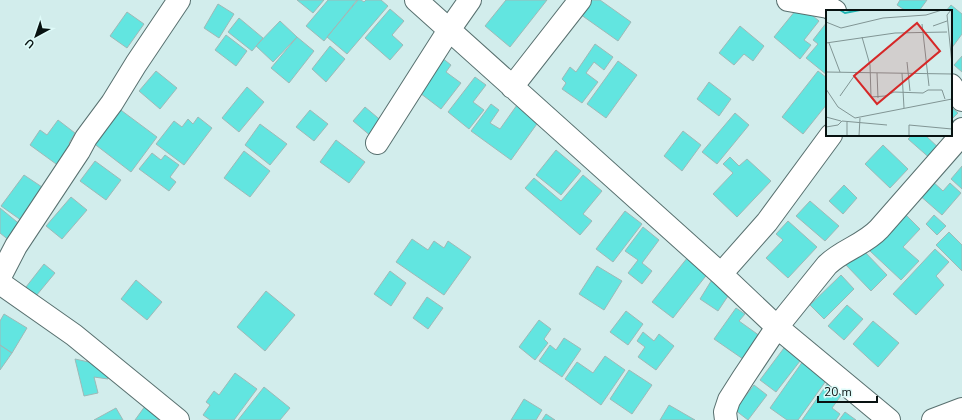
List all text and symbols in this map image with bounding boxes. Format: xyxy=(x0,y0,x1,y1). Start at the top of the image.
inset map xyxy=(826,10,952,136)
north arrow xyxy=(16,16,56,56)
text: U xyxy=(22,35,38,52)
scale bar xyxy=(818,378,877,404)
text: 20 m xyxy=(824,384,852,400)

